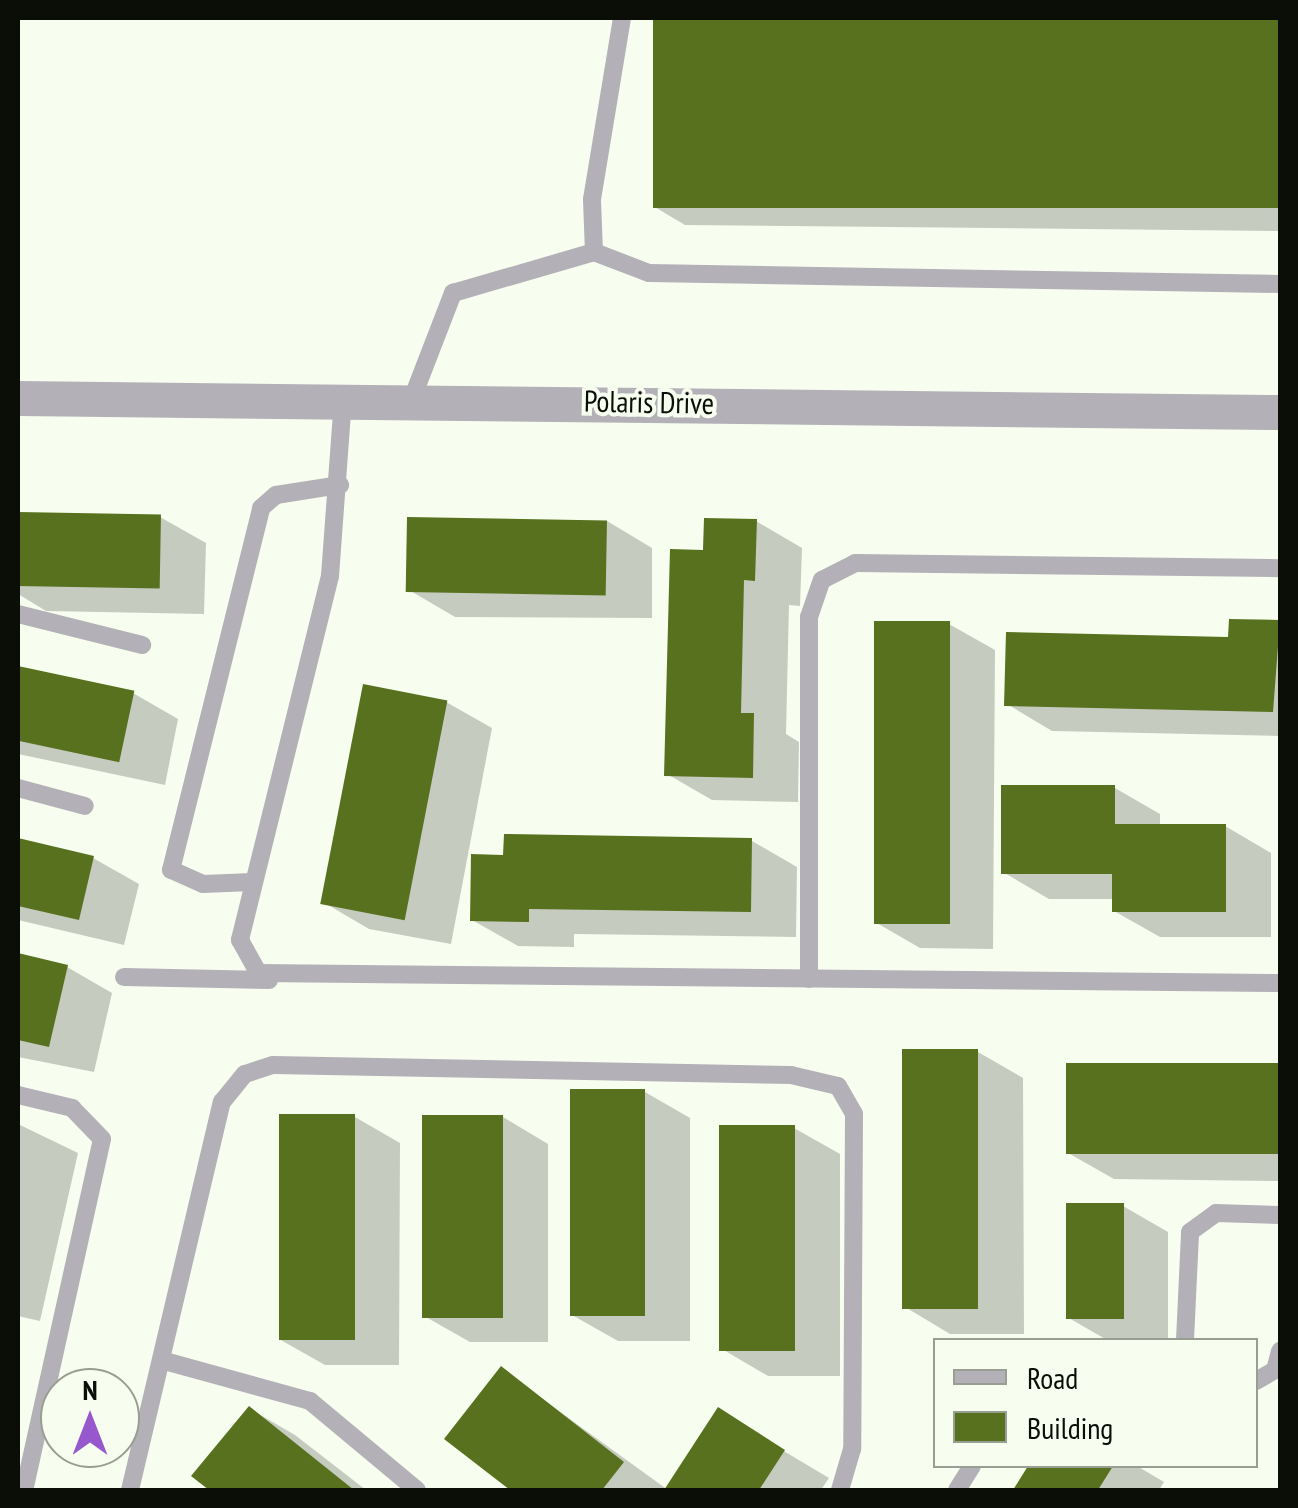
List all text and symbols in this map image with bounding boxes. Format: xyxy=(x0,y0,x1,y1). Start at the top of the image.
street label: Polaris Drive xyxy=(584,383,714,421)
legend xyxy=(933,1338,1258,1468)
text: Road xyxy=(1027,1358,1078,1397)
north arrow xyxy=(40,1368,140,1468)
text: N xyxy=(82,1371,98,1408)
text: Building xyxy=(1027,1408,1113,1447)

